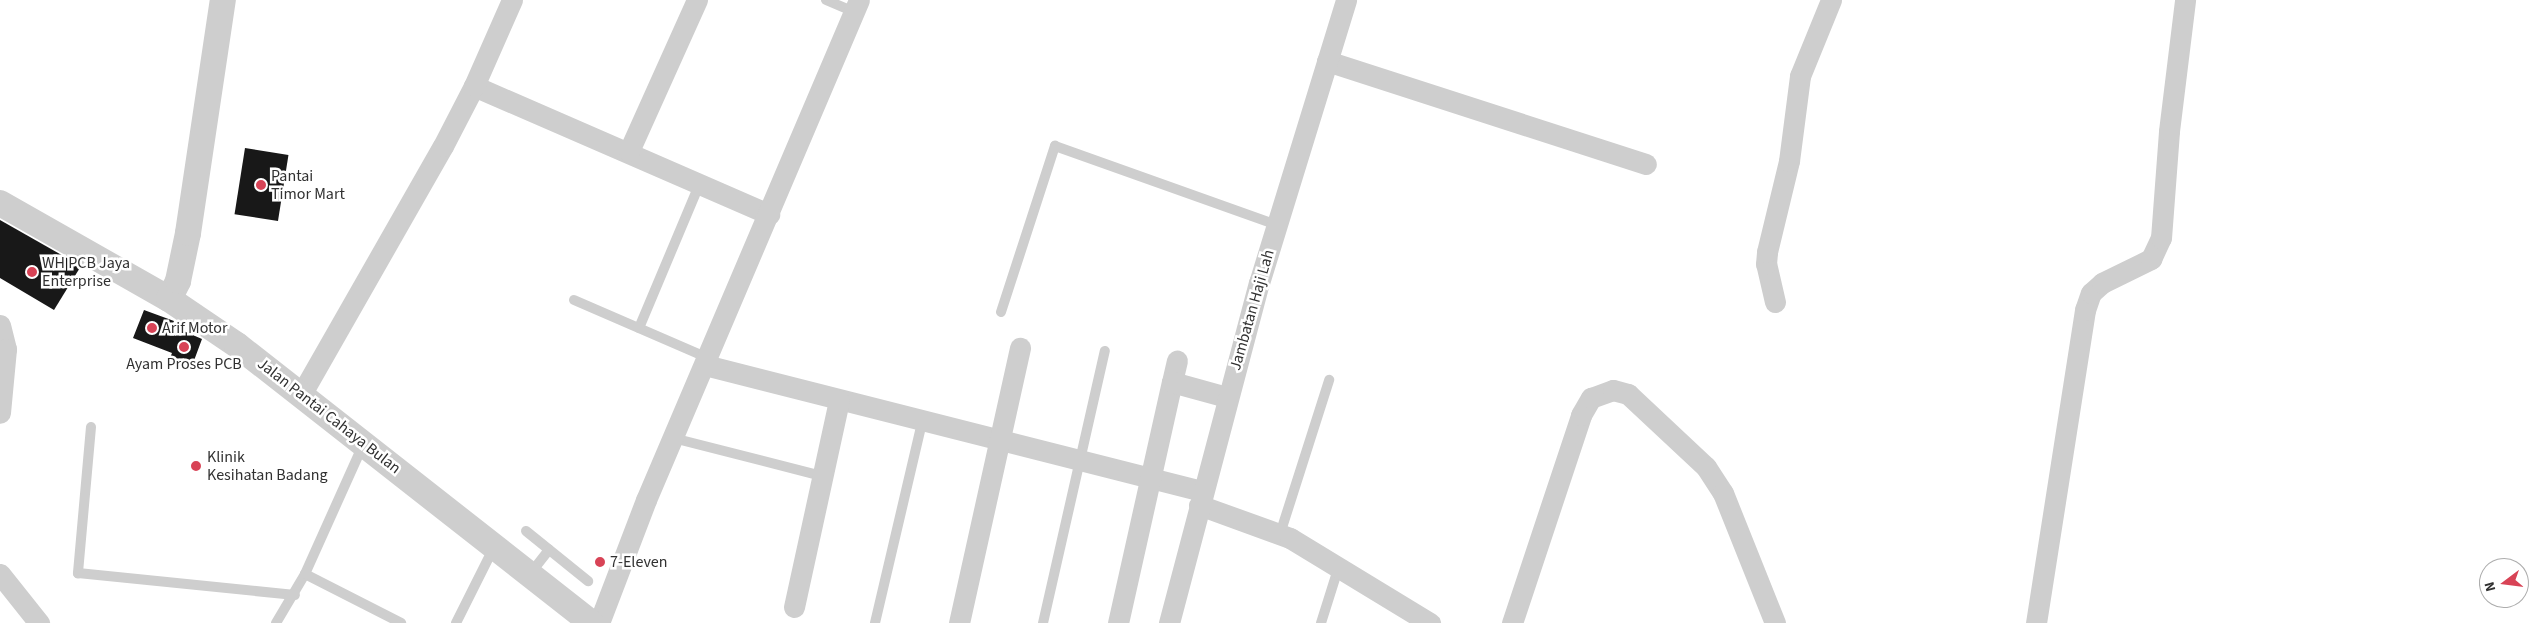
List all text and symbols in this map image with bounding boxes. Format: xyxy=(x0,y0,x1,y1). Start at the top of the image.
place label: Pantai Timor Mart xyxy=(271,166,345,204)
marker: Pantai Timor Mart xyxy=(255,179,267,191)
street label: Jambatan Haji Lah xyxy=(1226,247,1278,373)
place label: WH PCB Jaya Enterprise xyxy=(42,253,130,291)
marker: WH PCB Jaya Enterprise xyxy=(26,266,38,278)
place label: Arif Motor xyxy=(162,318,227,338)
marker: Arif Motor xyxy=(146,322,158,334)
marker: Ayam Proses PCB xyxy=(178,341,190,353)
place label: Ayam Proses PCB xyxy=(126,354,242,374)
street label: Jalan Pantai Cahaya Bulan xyxy=(253,354,405,478)
place label: Klinik Kesihatan Badang xyxy=(207,447,328,485)
marker: Klinik Kesihatan Badang xyxy=(189,459,203,473)
place label: 7-Eleven xyxy=(610,552,668,572)
marker: 7-Eleven xyxy=(594,556,606,568)
north arrow xyxy=(2479,558,2529,608)
text: N xyxy=(2480,580,2501,594)

